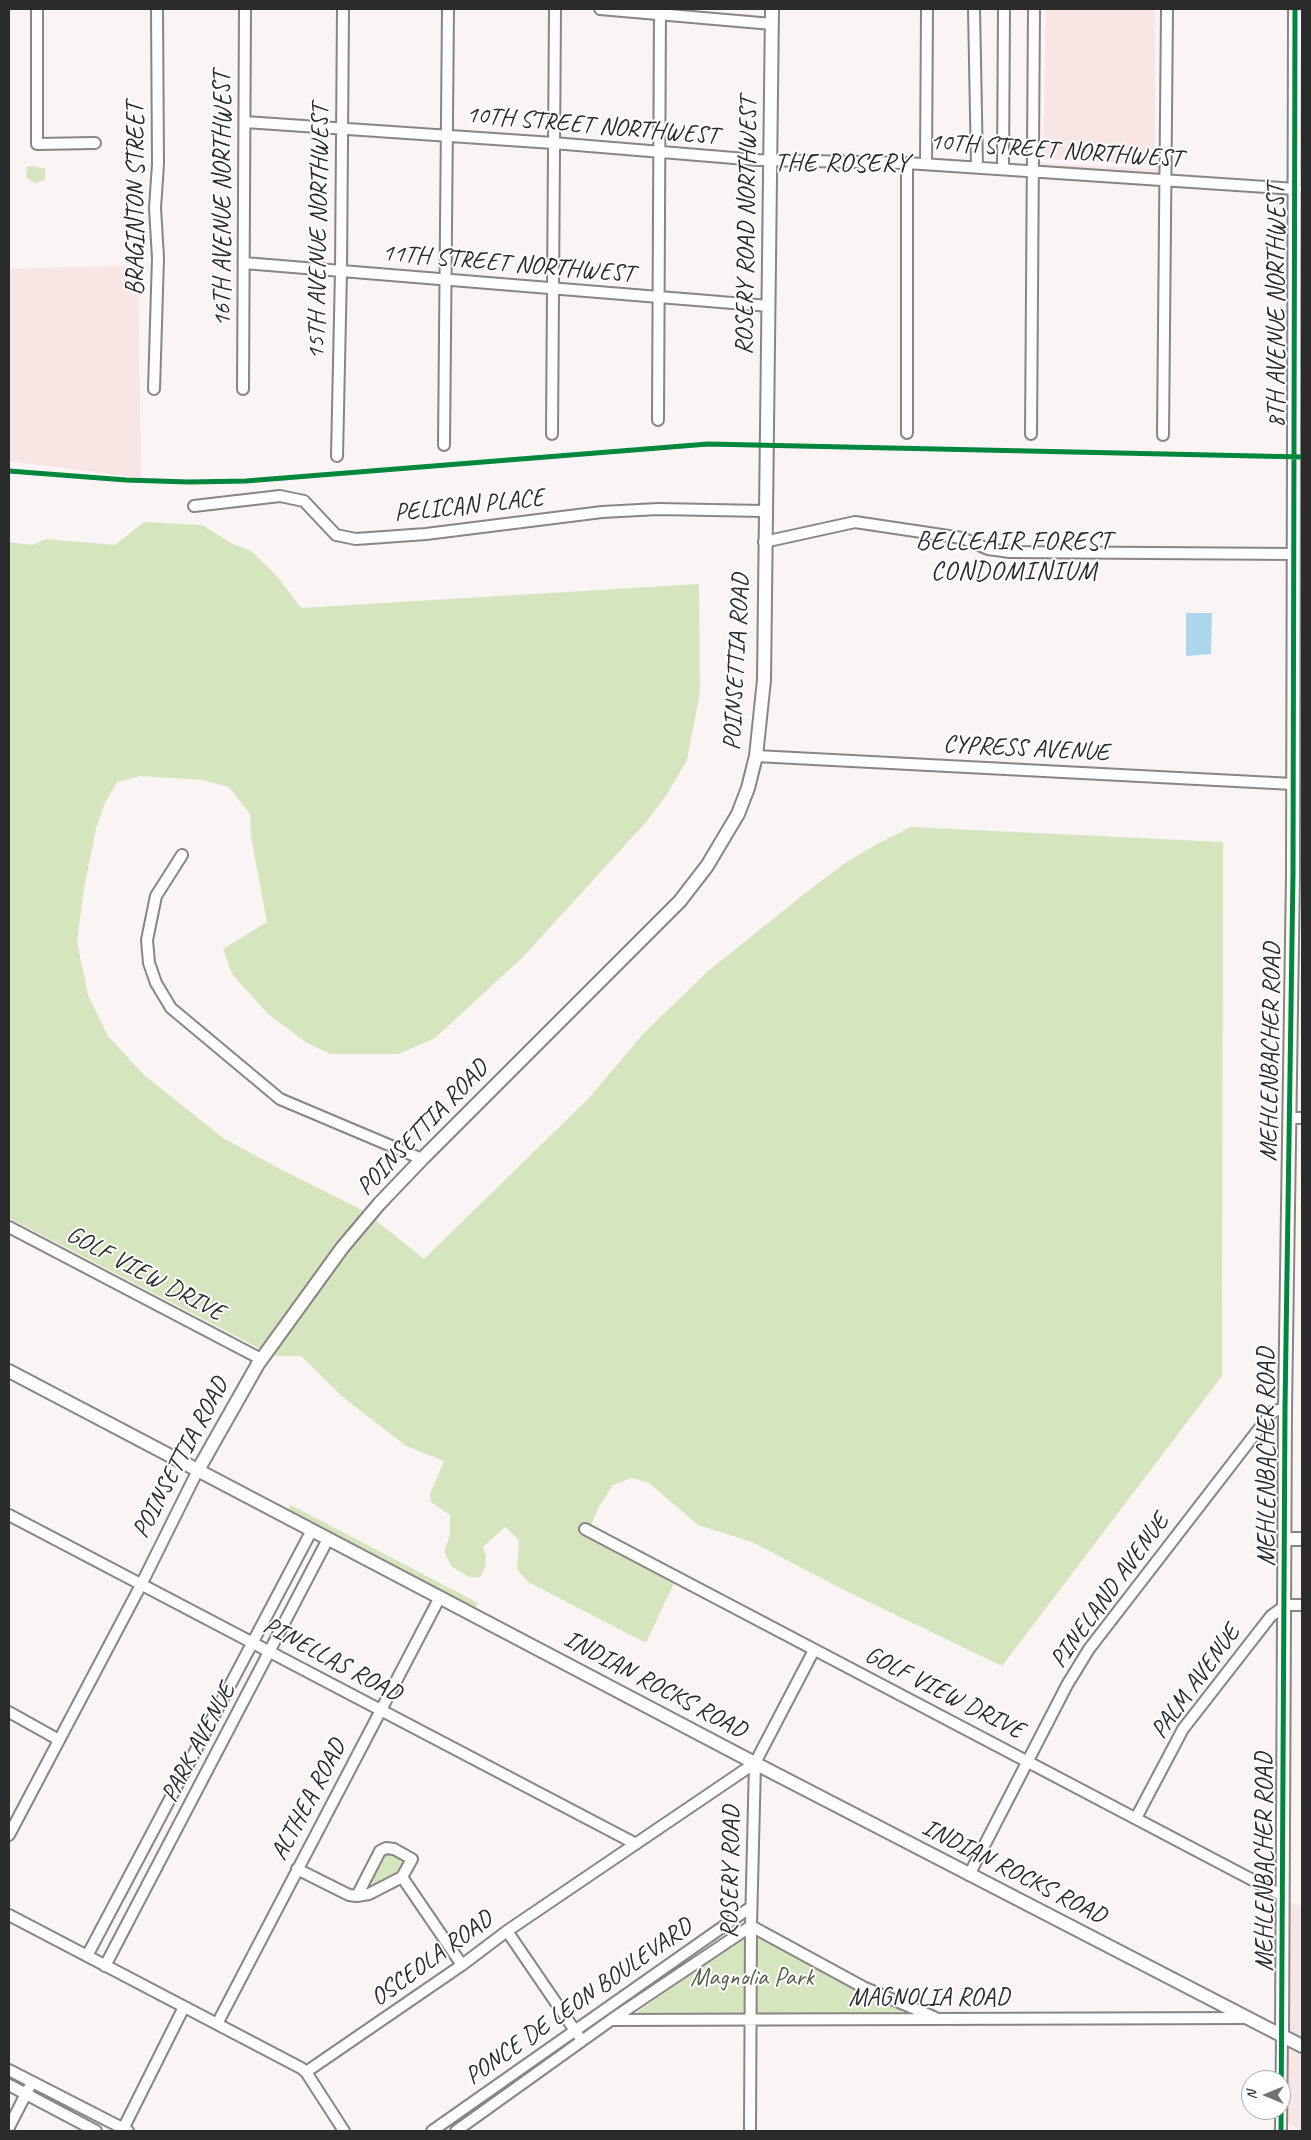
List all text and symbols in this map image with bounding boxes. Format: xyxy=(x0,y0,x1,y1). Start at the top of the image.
street label: 16TH AVENUE NORTHWEST xyxy=(208,71,238,327)
street label: ROSERY ROAD NORTHWEST xyxy=(730,97,764,355)
street label: 10TH STREET NORTHWEST xyxy=(465,100,719,152)
street label: BRAGINTON STREET xyxy=(121,103,151,295)
street label: 15TH AVENUE NORTHWEST xyxy=(302,104,336,360)
street label: 10TH STREET NORTHWEST xyxy=(929,127,1183,175)
district label: THE ROSERY xyxy=(774,148,910,180)
street label: 8TH AVENUE NORTHWEST xyxy=(1262,184,1292,428)
street label: 11TH STREET NORTHWEST xyxy=(381,238,635,290)
street label: PELICAN PLACE xyxy=(393,483,545,529)
district label: BELLEAIR FOREST CONDOMINIUM xyxy=(915,526,1113,588)
street label: POINSETTIA ROAD xyxy=(717,573,757,751)
street label: CYPRESS AVENUE xyxy=(942,730,1110,768)
street label: MEHLENBACHER ROAD xyxy=(1254,942,1288,1162)
street label: POINSETTIA ROAD xyxy=(351,1054,495,1202)
street label: GOLF VIEW DRIVE xyxy=(61,1220,229,1328)
street label: MEHLENBACHER ROAD xyxy=(1252,1348,1282,1566)
street label: POINSETTIA ROAD xyxy=(126,1373,236,1543)
street label: PINELAND AVENUE xyxy=(1044,1508,1176,1674)
street label: PINELLAS ROAD xyxy=(258,1611,406,1709)
street label: PALM AVENUE xyxy=(1145,1619,1247,1745)
street label: INDIAN ROCKS ROAD xyxy=(559,1624,751,1746)
street label: GOLF VIEW DRIVE xyxy=(860,1640,1028,1746)
street label: PARK AVENUE xyxy=(155,1679,243,1807)
street label: ALTHEA ROAD xyxy=(265,1735,353,1865)
street label: MEHLENBACHER ROAD xyxy=(1250,1753,1280,1971)
street label: ROSERY ROAD xyxy=(715,1805,747,1939)
street label: INDIAN ROCKS ROAD xyxy=(917,1813,1111,1931)
street label: OSCEOLA ROAD xyxy=(365,1905,499,2013)
street label: PONCE DE LEON BOULEVARD xyxy=(460,1912,698,2092)
park label: Magnolia Park xyxy=(690,1963,814,1993)
street label: MAGNOLIA ROAD xyxy=(848,1983,1010,2013)
north arrow xyxy=(1241,2070,1291,2120)
text: N xyxy=(1243,2091,1260,2099)

